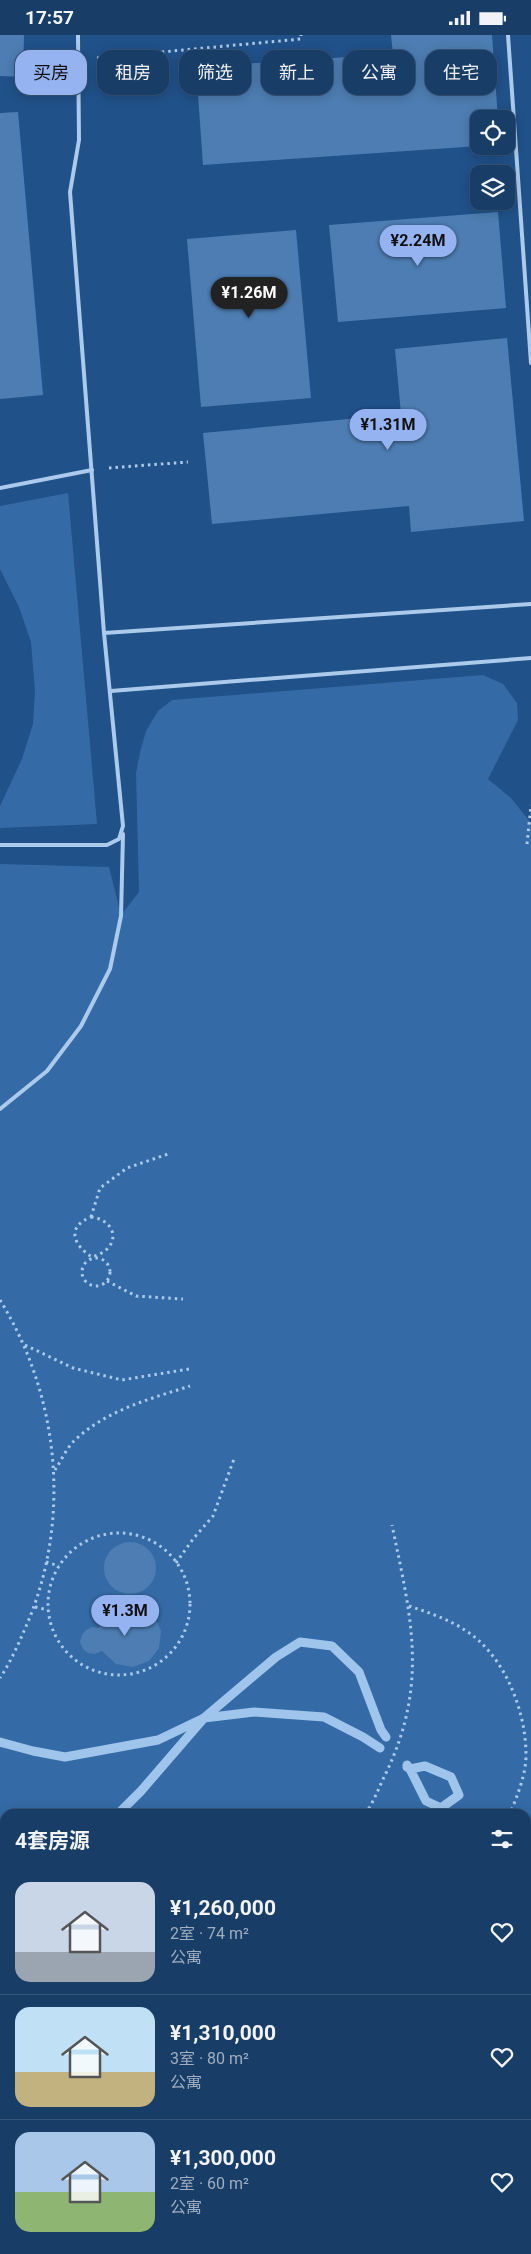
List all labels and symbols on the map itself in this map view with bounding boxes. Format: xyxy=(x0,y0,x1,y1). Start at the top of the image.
pin: ¥2.24M xyxy=(377,225,459,267)
pin: ¥1.26M xyxy=(208,277,290,319)
pin: ¥1.31M xyxy=(347,409,429,451)
pin: ¥1.3M xyxy=(90,1595,160,1637)

